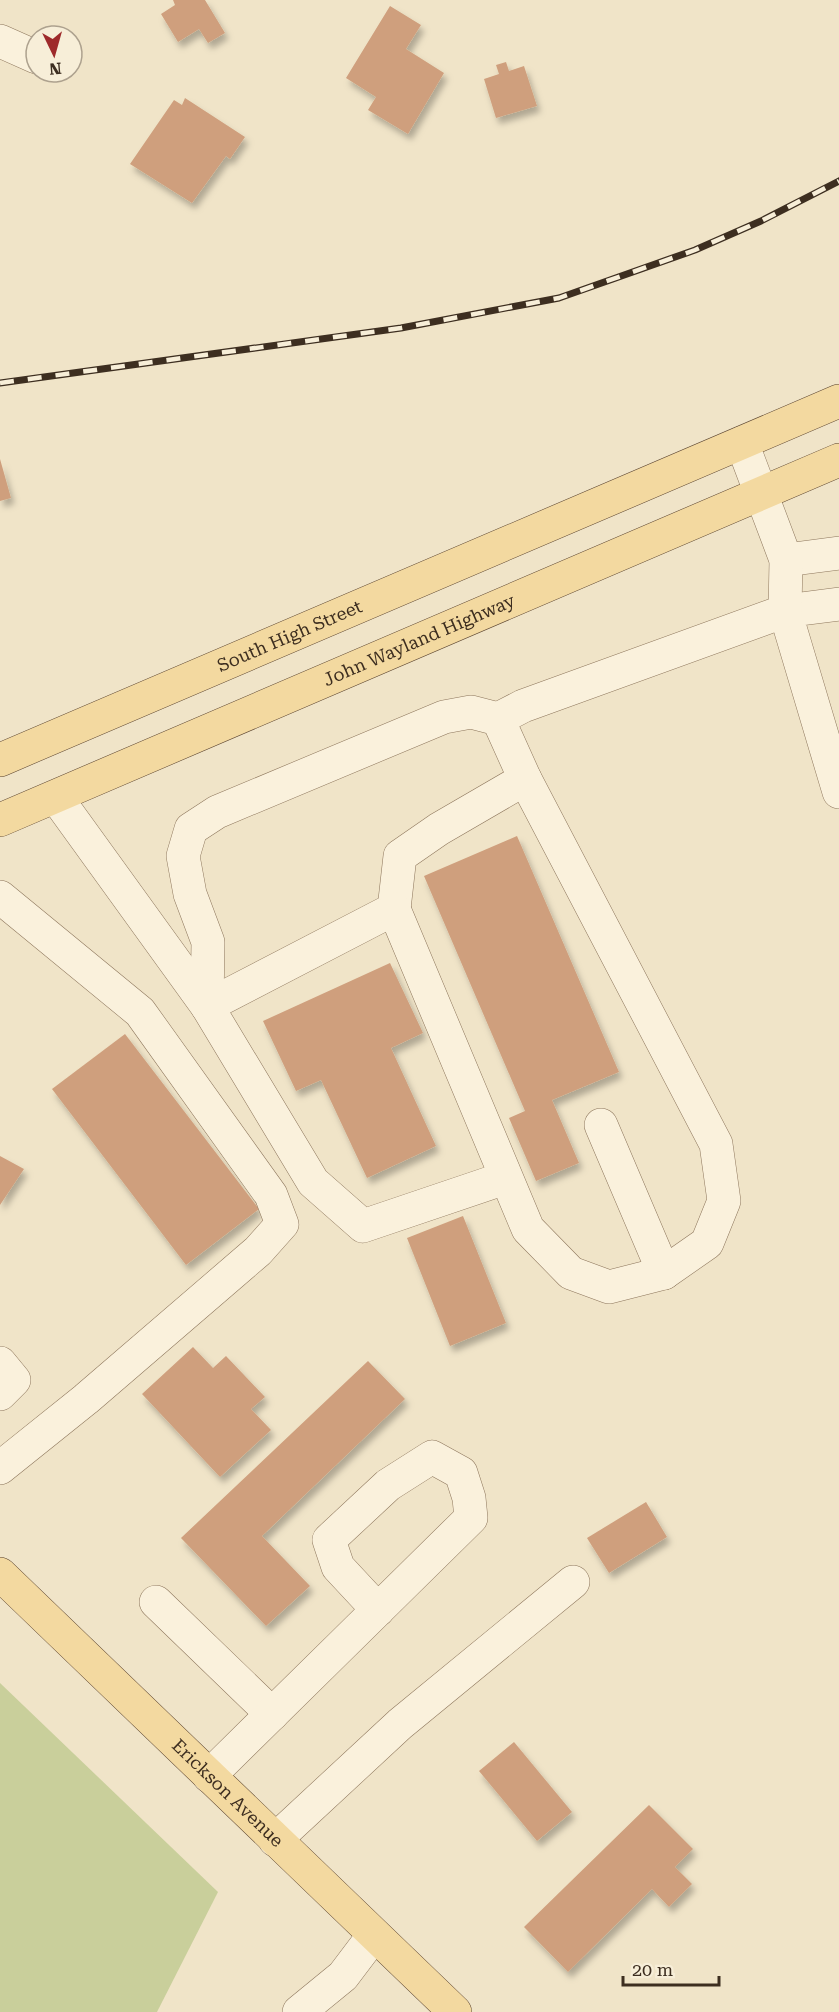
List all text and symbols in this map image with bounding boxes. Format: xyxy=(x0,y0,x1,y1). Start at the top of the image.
north arrow xyxy=(24,24,84,84)
text: N xyxy=(48,58,62,78)
street label: John Wayland Highway xyxy=(320,589,518,690)
street label: South High Street xyxy=(214,595,365,676)
street label: Erickson Avenue xyxy=(168,1735,288,1851)
scale bar xyxy=(623,1949,719,1987)
text: 20 m xyxy=(632,1959,673,1980)

